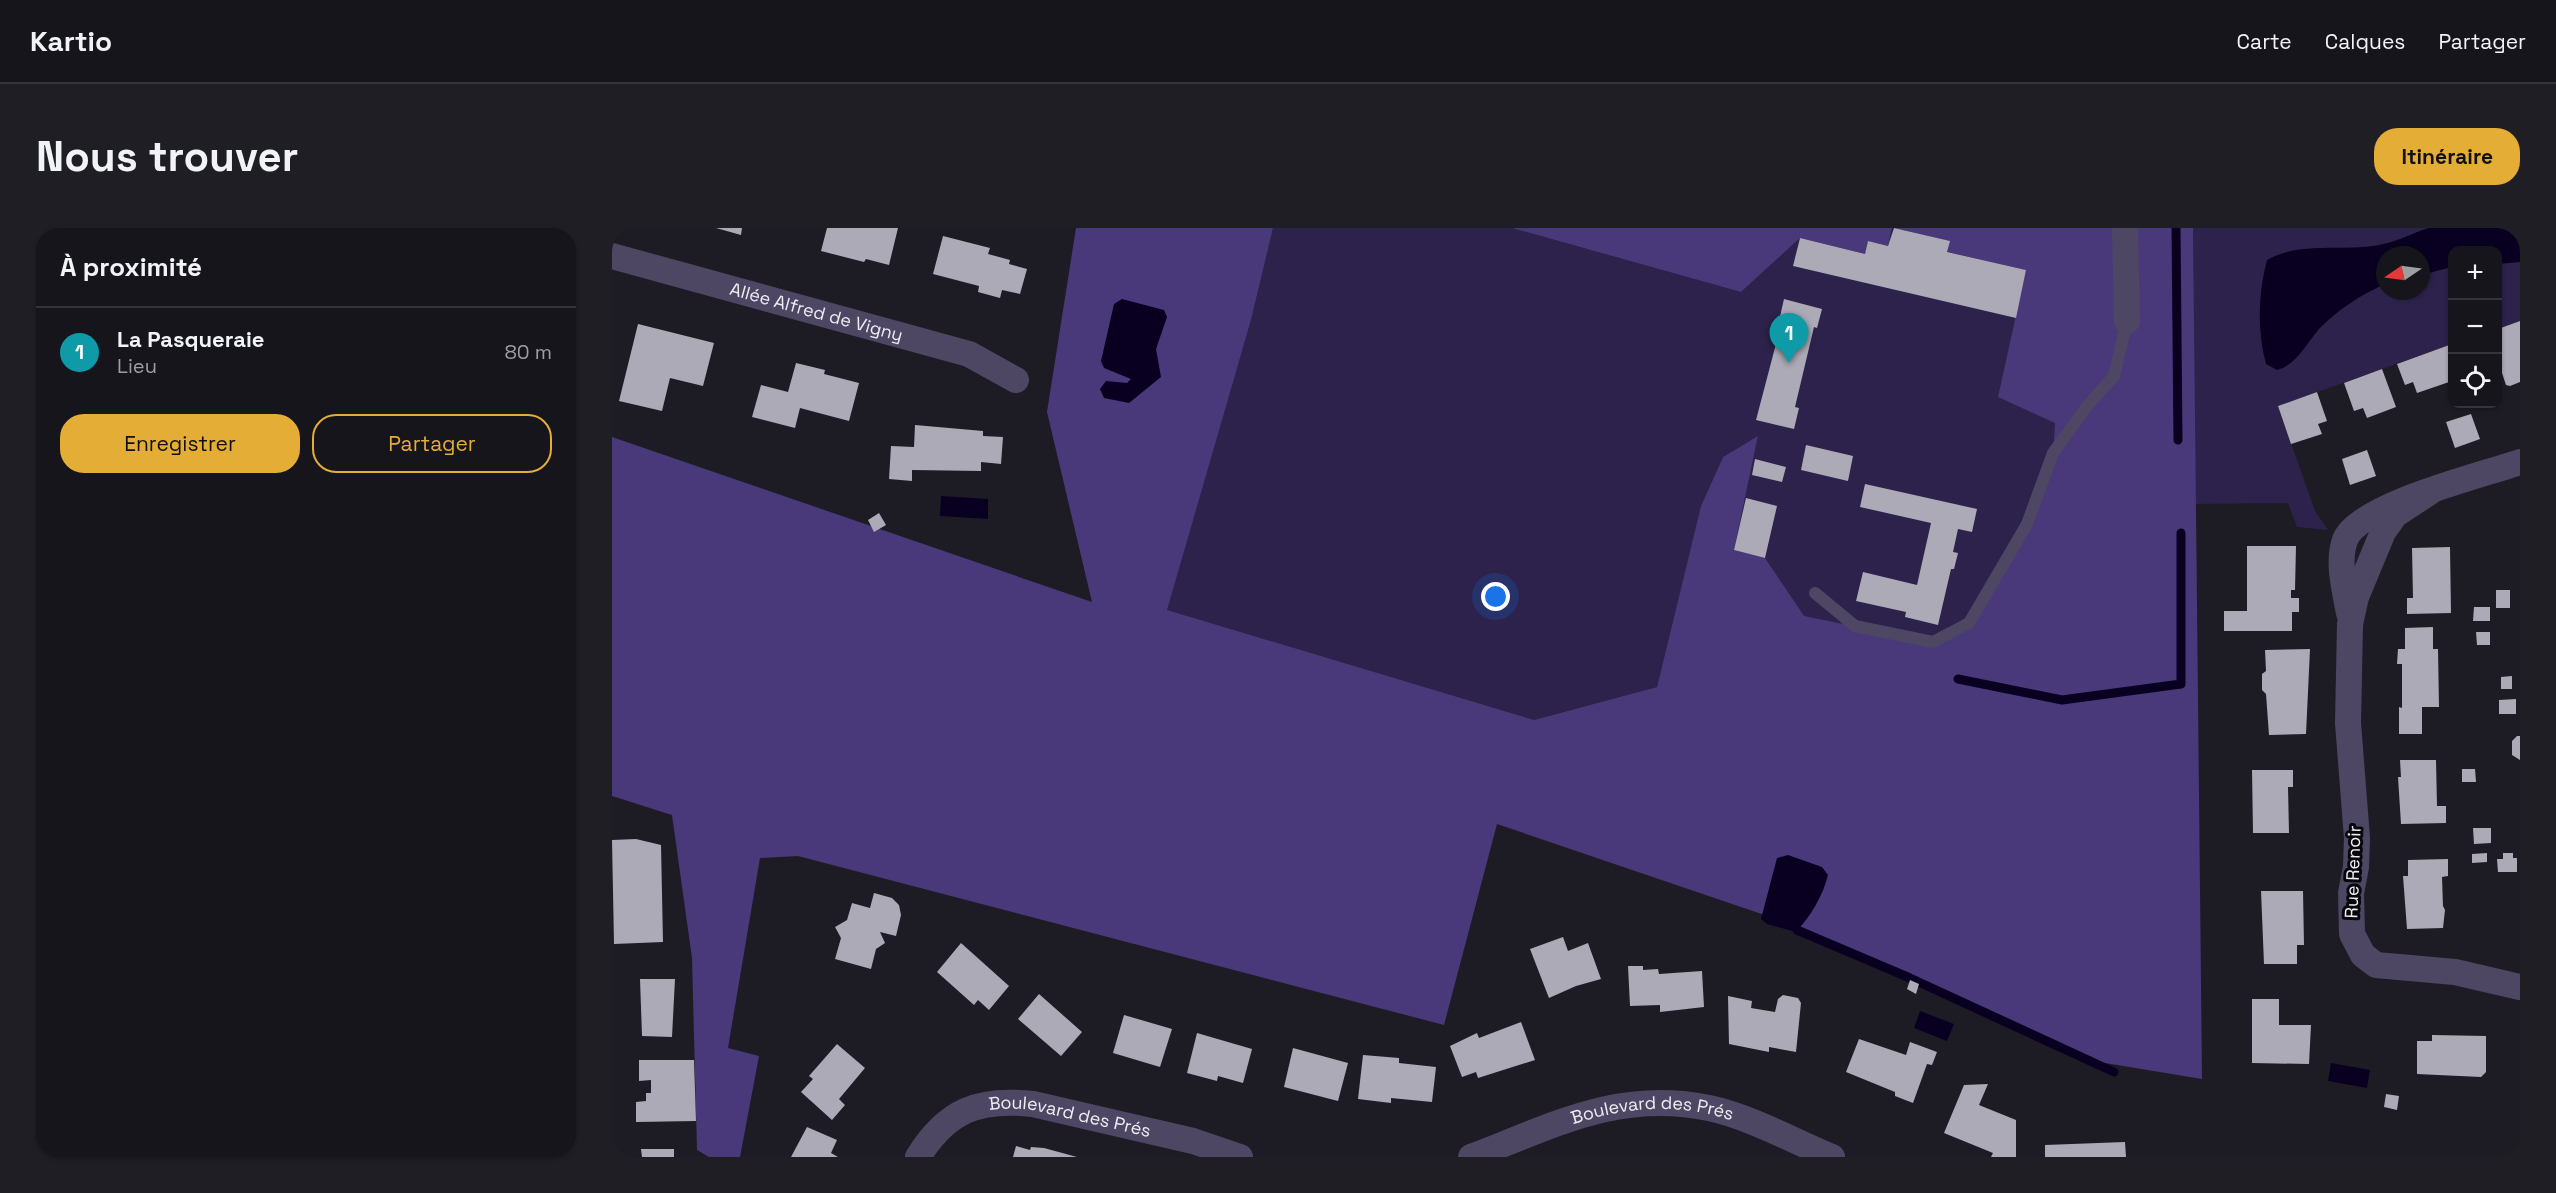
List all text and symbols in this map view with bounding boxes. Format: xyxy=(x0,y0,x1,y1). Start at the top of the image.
text: Kartio xyxy=(30,23,112,59)
text: Carte xyxy=(2237,28,2292,55)
text: Calques xyxy=(2325,28,2405,55)
text: Partager xyxy=(2438,28,2526,55)
button: Itinéraire xyxy=(2374,128,2520,185)
text: Nous trouver xyxy=(36,130,298,183)
north arrow xyxy=(2376,246,2430,300)
map controls xyxy=(2448,246,2502,408)
button: + xyxy=(2448,246,2502,300)
text: À proximité xyxy=(60,250,202,284)
street label: Allée Alfred de Vigny xyxy=(727,277,906,346)
button: − xyxy=(2448,300,2502,354)
pin: 1 xyxy=(1770,314,1808,363)
text: La Pasqueraie xyxy=(117,325,264,353)
text: 1 xyxy=(75,339,84,365)
text: 80 m xyxy=(504,339,552,365)
text: Lieu xyxy=(117,353,157,379)
button: locate xyxy=(2448,354,2502,408)
button: Enregistrer xyxy=(60,414,300,473)
button: Partager xyxy=(312,414,552,473)
your location xyxy=(1481,582,1510,611)
street label: Rue Renoir xyxy=(2339,825,2366,919)
street label: Boulevard des Prés xyxy=(987,1090,1153,1142)
street label: Boulevard des Prés xyxy=(1568,1091,1737,1129)

